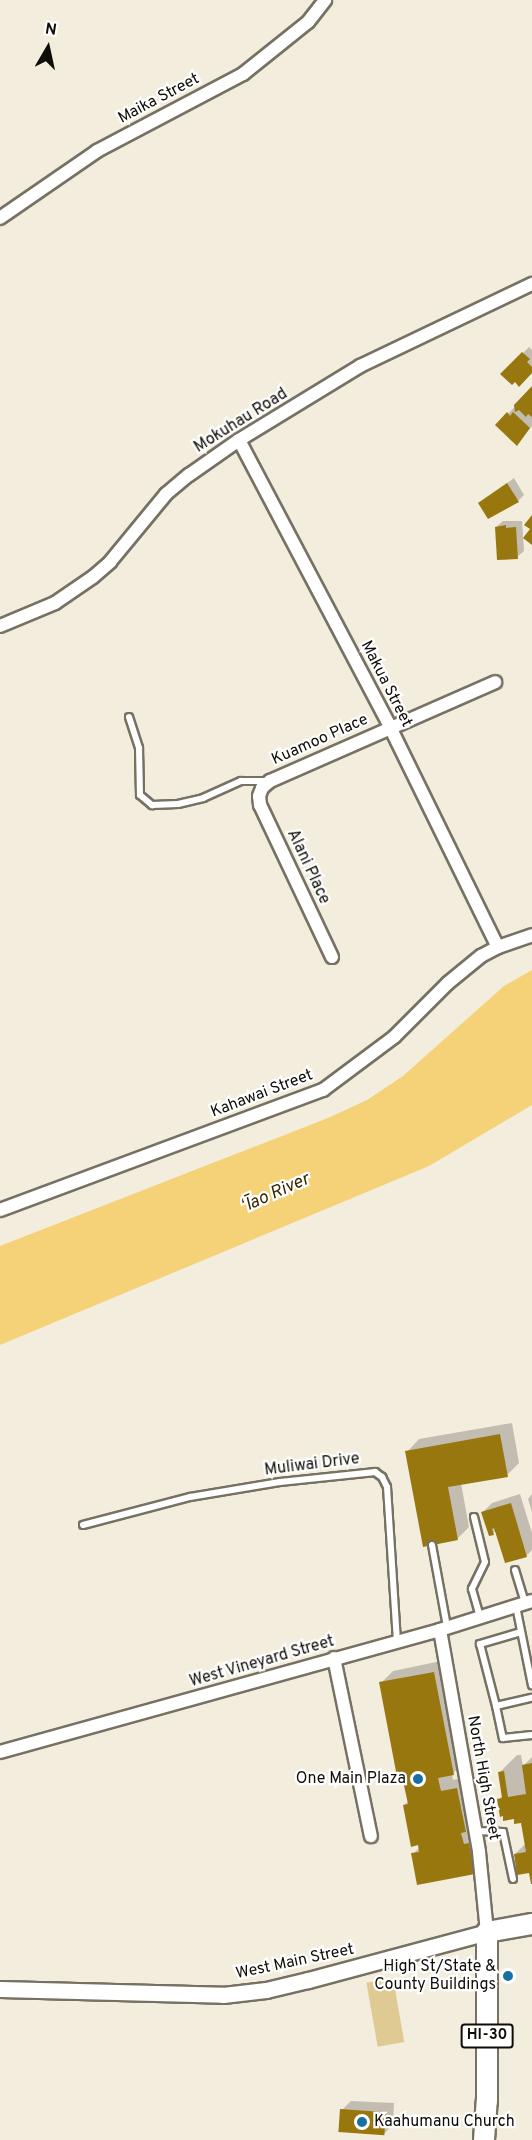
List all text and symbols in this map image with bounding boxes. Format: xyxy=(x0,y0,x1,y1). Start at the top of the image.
north arrow xyxy=(18,18,78,78)
text: N xyxy=(44,19,58,41)
street label: Maika Street xyxy=(115,70,203,128)
street label: Mokuhau Road xyxy=(191,385,291,457)
street label: Makua Street xyxy=(356,638,416,730)
street label: Kuamoo Place xyxy=(269,710,371,770)
street label: Alani Place xyxy=(282,827,334,907)
street label: Kahawai Street xyxy=(208,1066,316,1122)
water label: ʻĪao River xyxy=(239,1169,313,1219)
street label: Muliwai Drive xyxy=(263,1450,361,1480)
street label: West Vineyard Street xyxy=(187,1632,337,1692)
street label: North High Street xyxy=(463,1714,503,1842)
place label: One Main Plaza xyxy=(296,1769,406,1789)
marker: One Main Plaza xyxy=(411,1772,425,1786)
street label: West Main Street xyxy=(234,1940,356,1984)
place label: High St/State & County Buildings xyxy=(374,1957,496,1995)
marker: High St/State & County Buildings xyxy=(501,1969,515,1983)
road number: HI-30 xyxy=(460,2024,514,2048)
place label: Kaahumanu Church xyxy=(374,2112,515,2132)
marker: Kaahumanu Church xyxy=(355,2115,369,2129)

